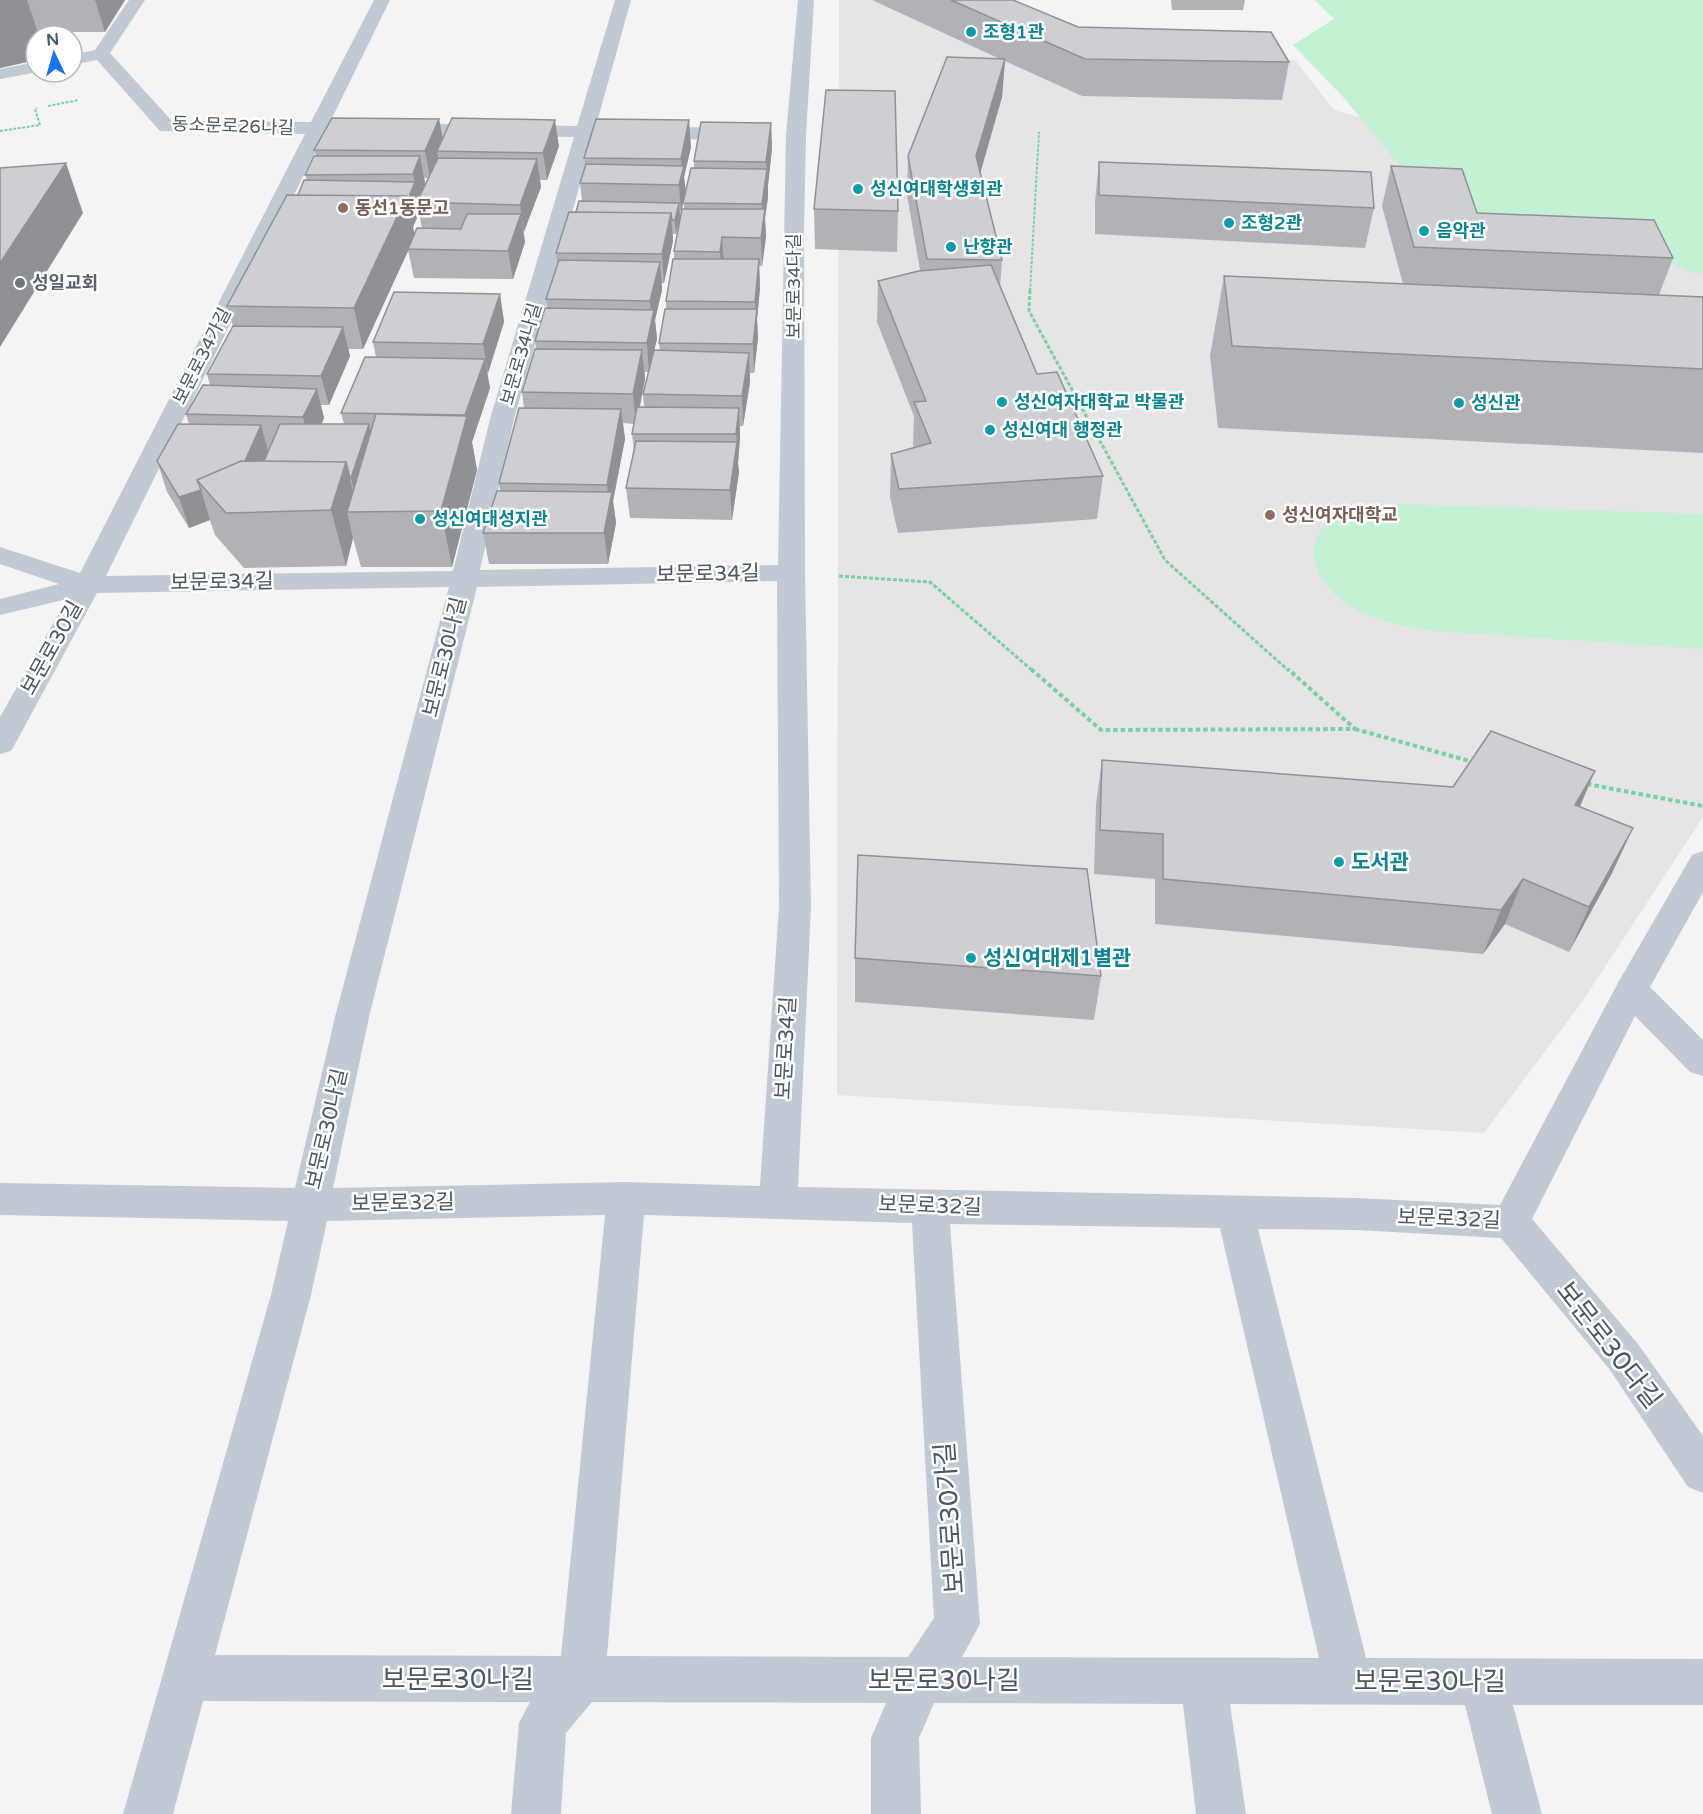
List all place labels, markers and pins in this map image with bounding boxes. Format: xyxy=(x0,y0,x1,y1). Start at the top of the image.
place label: 조형1관 xyxy=(983,21,1044,43)
marker: 조형1관 xyxy=(964,25,978,39)
place label: 성신여대학생회관 xyxy=(870,178,1003,200)
marker: 성신여대학생회관 xyxy=(851,182,865,196)
place label: 동선1동문고 xyxy=(355,197,449,219)
marker: 동선1동문고 xyxy=(336,201,350,215)
place label: 조형2관 xyxy=(1241,212,1302,234)
marker: 조형2관 xyxy=(1222,216,1236,230)
place label: 음악관 xyxy=(1436,220,1486,242)
marker: 음악관 xyxy=(1417,224,1431,238)
place label: 난향관 xyxy=(963,236,1013,258)
marker: 난향관 xyxy=(944,240,958,254)
place label: 성일교회 xyxy=(32,272,98,294)
marker: 성일교회 xyxy=(13,276,27,290)
place label: 성신여자대학교 박물관 xyxy=(1014,391,1185,413)
place label: 성신관 xyxy=(1471,392,1521,414)
marker: 성신여자대학교 박물관 xyxy=(995,395,1009,409)
marker: 성신관 xyxy=(1452,396,1466,410)
place label: 성신여대 행정관 xyxy=(1002,419,1123,441)
marker: 성신여대 행정관 xyxy=(983,423,997,437)
place label: 성신여자대학교 xyxy=(1282,504,1398,526)
place label: 성신여대성지관 xyxy=(432,508,548,530)
marker: 성신여자대학교 xyxy=(1263,508,1277,522)
marker: 성신여대성지관 xyxy=(413,512,427,526)
place label: 도서관 xyxy=(1351,850,1409,875)
marker: 도서관 xyxy=(1332,855,1346,869)
place label: 성신여대제1별관 xyxy=(983,946,1131,971)
marker: 성신여대제1별관 xyxy=(964,951,978,965)

